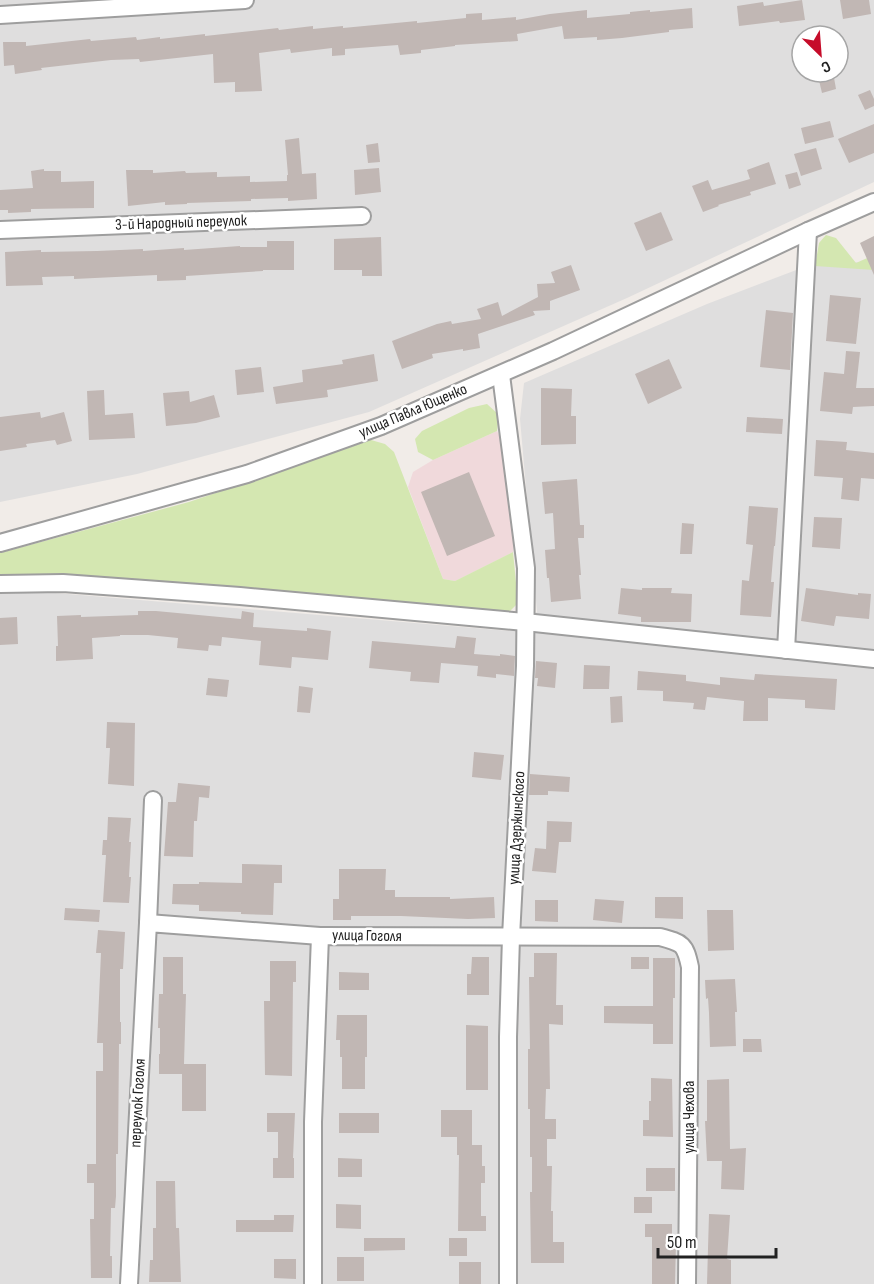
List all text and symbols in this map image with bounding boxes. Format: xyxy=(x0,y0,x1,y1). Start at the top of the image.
north arrow xyxy=(790,24,850,84)
text: С xyxy=(818,56,833,77)
street label: 3-й Народный переулок xyxy=(115,211,248,235)
street label: улица Павла Ющенко xyxy=(356,380,470,442)
street label: улица Дзержинского xyxy=(505,771,529,885)
street label: улица Гоголя xyxy=(332,926,402,946)
street label: переулок Гоголя xyxy=(126,1058,150,1148)
street label: улица Чехова xyxy=(680,1080,699,1154)
scale bar xyxy=(658,1221,776,1259)
text: 50 m xyxy=(667,1232,697,1253)

